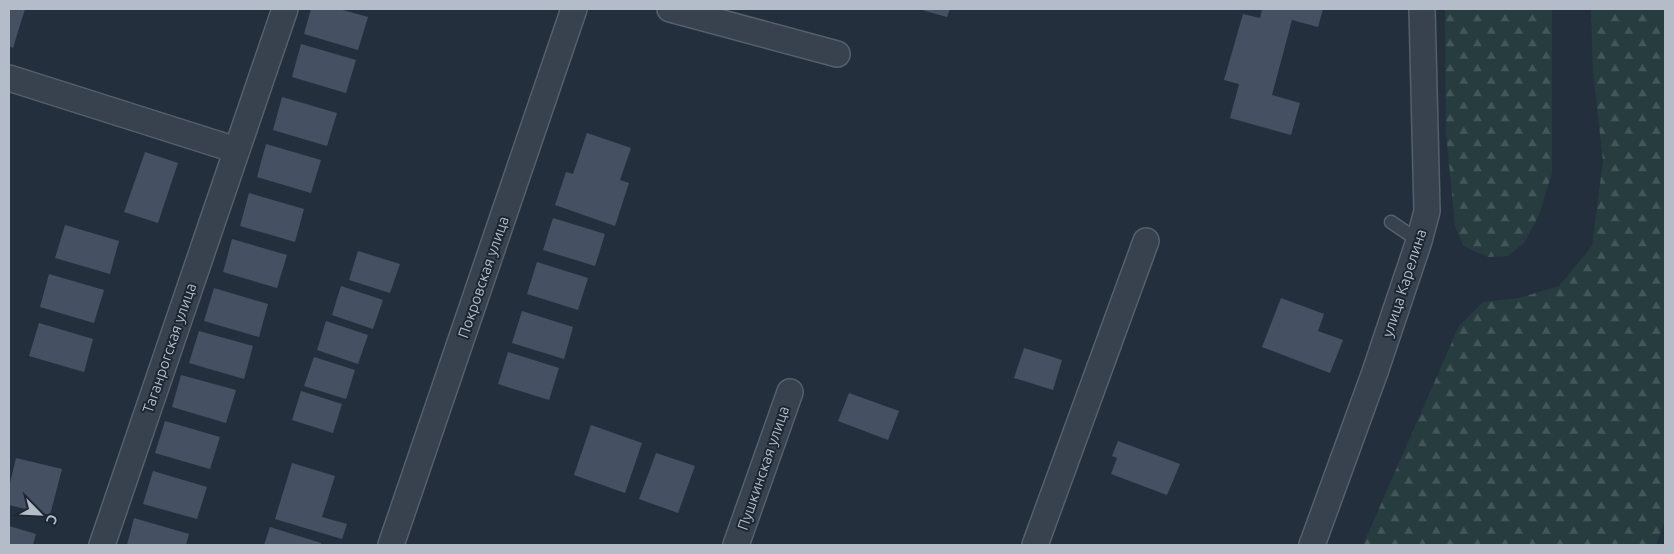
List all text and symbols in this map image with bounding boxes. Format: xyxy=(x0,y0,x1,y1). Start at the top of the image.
street label: Покровская улица xyxy=(454,214,512,340)
street label: улица Карелина xyxy=(1379,227,1429,339)
street label: Таганрогская улица xyxy=(139,281,199,415)
street label: Пушкинская улица xyxy=(734,404,792,532)
north arrow xyxy=(15,489,65,539)
text: С xyxy=(43,512,61,527)

